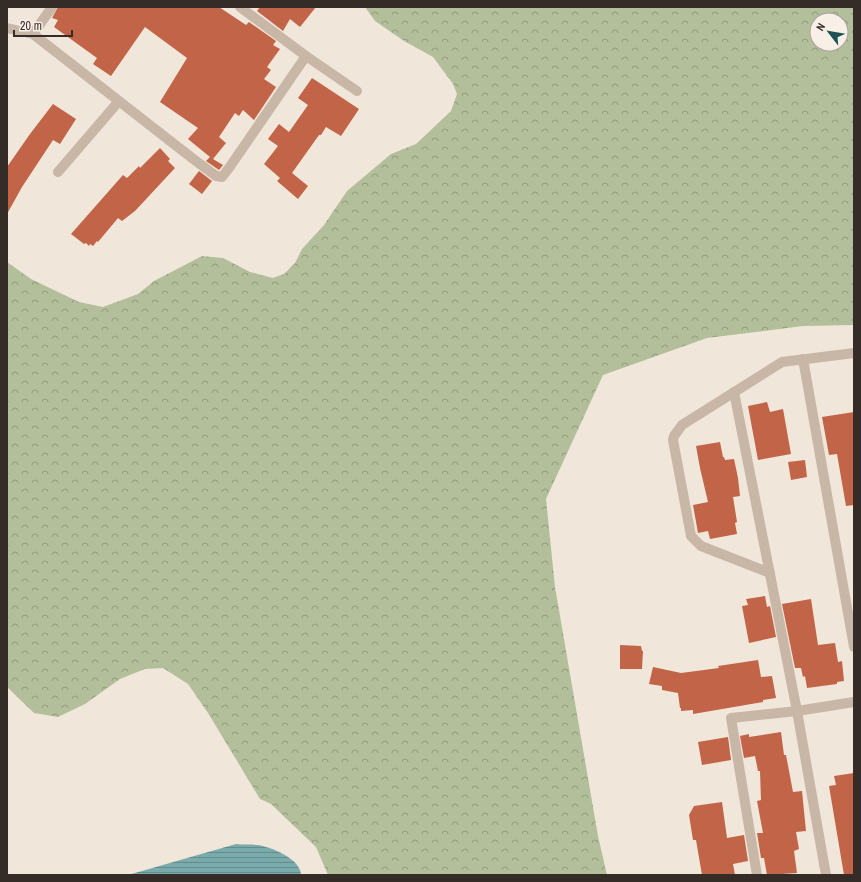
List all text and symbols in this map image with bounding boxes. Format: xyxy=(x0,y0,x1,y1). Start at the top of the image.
scale bar xyxy=(14,12,72,38)
north arrow xyxy=(809,12,849,52)
text: 20 m xyxy=(20,18,42,34)
text: N xyxy=(813,20,828,33)

